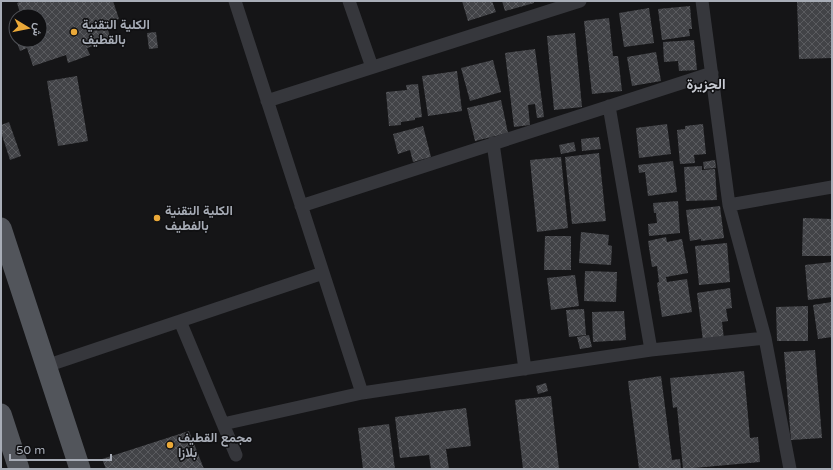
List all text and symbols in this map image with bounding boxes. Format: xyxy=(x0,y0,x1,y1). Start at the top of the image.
north arrow xyxy=(8,8,48,48)
place label: الكلية التقنية بالقطيف xyxy=(82,17,150,48)
text: ش xyxy=(30,22,45,37)
marker: الكلية التقنية بالقطيف xyxy=(69,27,79,37)
district label: الجزيرة xyxy=(686,76,726,93)
place label: الكلية التقنية بالفطيف xyxy=(165,203,233,234)
marker: الكلية التقنية بالفطيف xyxy=(152,213,162,223)
place label: مجمع القطيف بلازا xyxy=(178,430,252,461)
scale bar xyxy=(10,436,111,462)
marker: مجمع القطيف بلازا xyxy=(165,440,175,450)
text: 50 m xyxy=(16,443,45,457)

